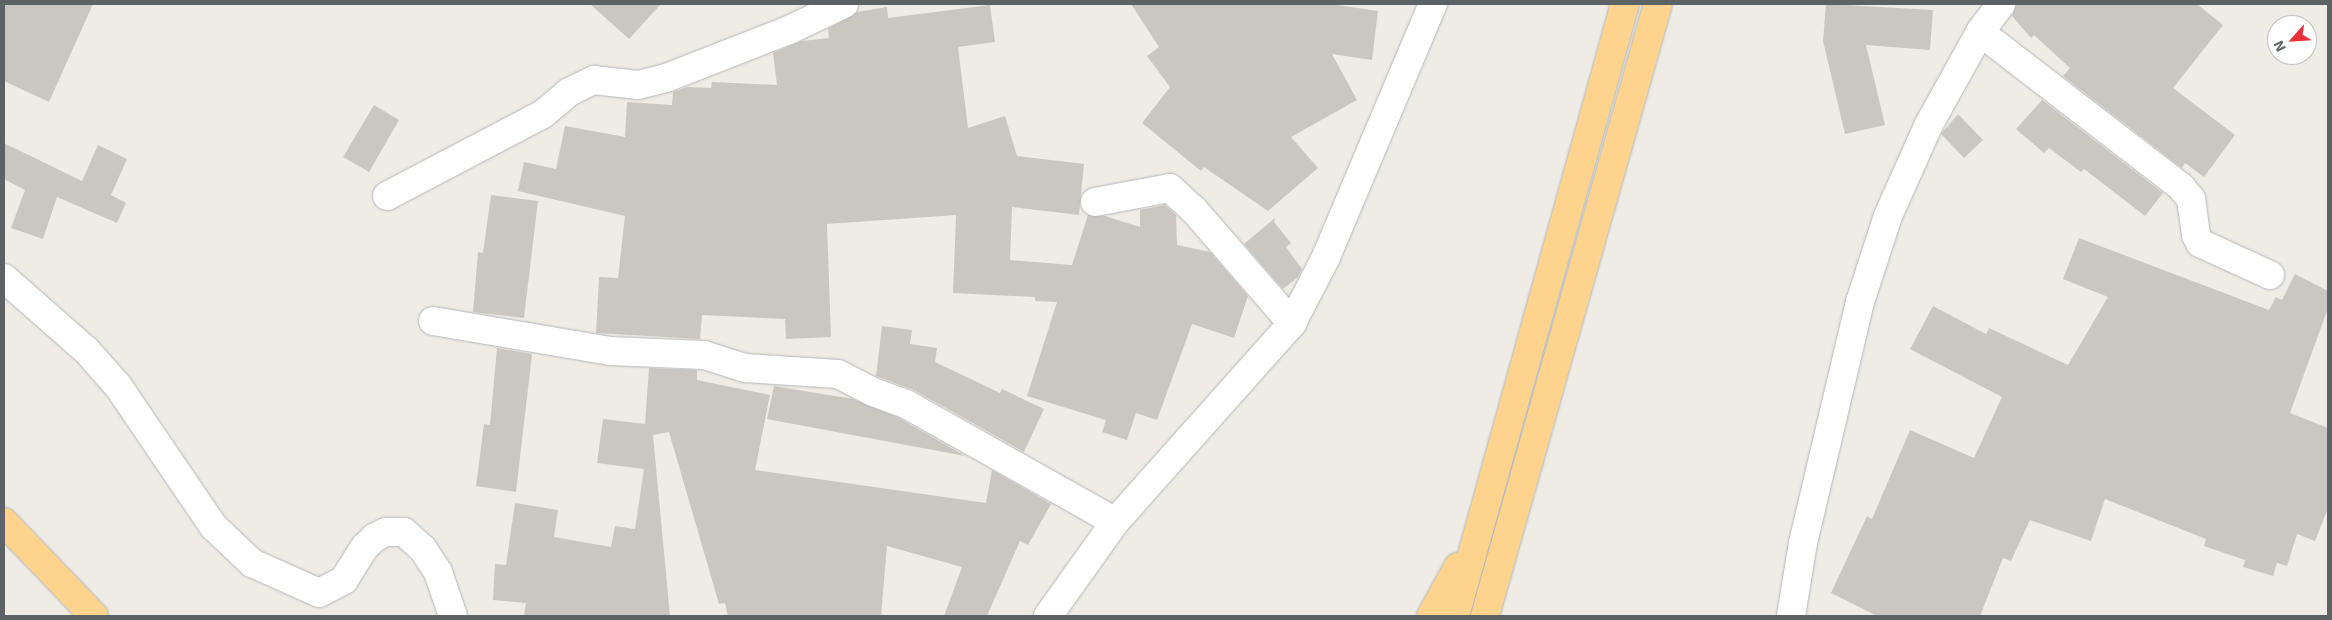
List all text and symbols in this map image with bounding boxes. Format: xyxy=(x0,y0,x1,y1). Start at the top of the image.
north arrow xyxy=(2267,15,2317,65)
text: N xyxy=(2269,38,2289,55)

